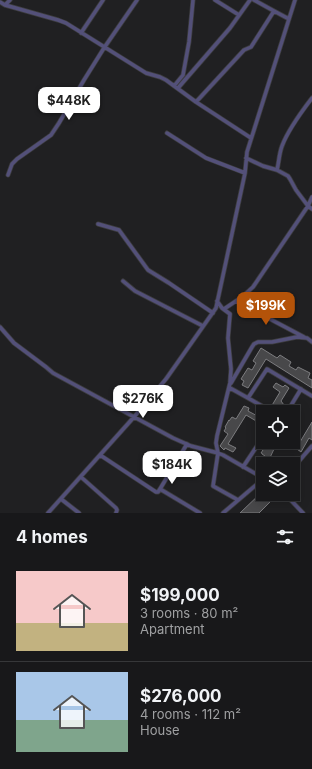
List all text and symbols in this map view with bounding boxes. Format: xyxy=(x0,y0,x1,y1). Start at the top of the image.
pin: $448K xyxy=(41,87,97,121)
text: $448K xyxy=(47,92,91,108)
pin: $199K xyxy=(238,292,294,326)
text: $199K xyxy=(246,297,286,313)
pin: $276K xyxy=(115,385,171,419)
text: $276K xyxy=(122,390,164,406)
map controls xyxy=(256,405,300,501)
button: locate xyxy=(256,405,300,449)
pin: $184K xyxy=(144,451,200,485)
text: $184K xyxy=(152,456,192,472)
button: layers xyxy=(256,457,300,501)
icon: filters xyxy=(274,526,296,548)
text: 4 homes xyxy=(16,527,88,547)
text: $199,000 xyxy=(140,585,220,605)
icon: home xyxy=(48,587,96,635)
text: 3 rooms · 80 m² xyxy=(140,605,238,621)
text: Apartment xyxy=(140,621,205,637)
text: $276,000 xyxy=(140,686,222,706)
icon: home xyxy=(48,688,96,736)
text: 4 rooms · 112 m² xyxy=(140,706,241,722)
text: House xyxy=(140,722,180,738)

